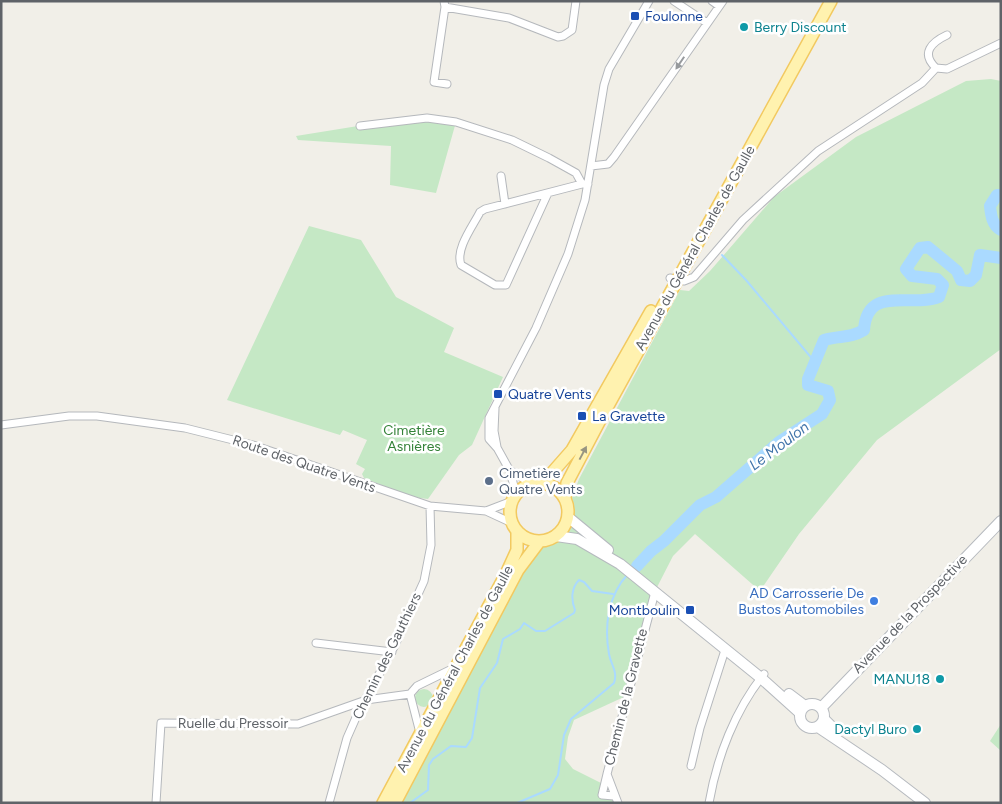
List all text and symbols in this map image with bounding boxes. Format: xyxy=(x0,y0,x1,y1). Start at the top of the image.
place label: Foulonne xyxy=(645,8,703,25)
marker: Foulonne xyxy=(629,10,641,22)
place label: Berry Discount xyxy=(754,19,847,36)
marker: Berry Discount xyxy=(738,21,750,33)
one-way arrow xyxy=(675,57,685,70)
street label: Avenue du Général Charles de Gaulle xyxy=(631,142,759,353)
place label: Quatre Vents xyxy=(508,386,591,403)
marker: Quatre Vents xyxy=(492,388,504,400)
place label: La Gravette xyxy=(592,408,666,425)
marker: La Gravette xyxy=(576,410,588,422)
water label: Le Moulon xyxy=(746,418,812,474)
park label: Cimetière Asnières xyxy=(383,422,445,455)
street label: Route des Quatre Vents xyxy=(230,431,378,497)
one-way arrow xyxy=(579,446,587,461)
place label: Cimetière Quatre Vents xyxy=(499,465,582,498)
marker: Cimetière Quatre Vents xyxy=(483,475,495,487)
street label: Avenue de la Prospective xyxy=(849,551,971,677)
street label: Avenue du Général Charles de Gaulle xyxy=(393,562,517,775)
place label: AD Carrosserie De Bustos Automobiles xyxy=(738,585,864,618)
street label: Chemin des Gauthiers xyxy=(349,590,425,722)
marker: AD Carrosserie De Bustos Automobiles xyxy=(868,595,880,607)
place label: Montboulin xyxy=(609,602,680,619)
marker: Montboulin xyxy=(684,604,696,616)
street label: Chemin de la Gravette xyxy=(601,627,651,767)
place label: MANU18 xyxy=(874,671,930,688)
marker: MANU18 xyxy=(934,673,946,685)
street label: Ruelle du Pressoir xyxy=(178,715,289,732)
place label: Dactyl Buro xyxy=(834,721,907,738)
marker: Dactyl Buro xyxy=(911,723,923,735)

